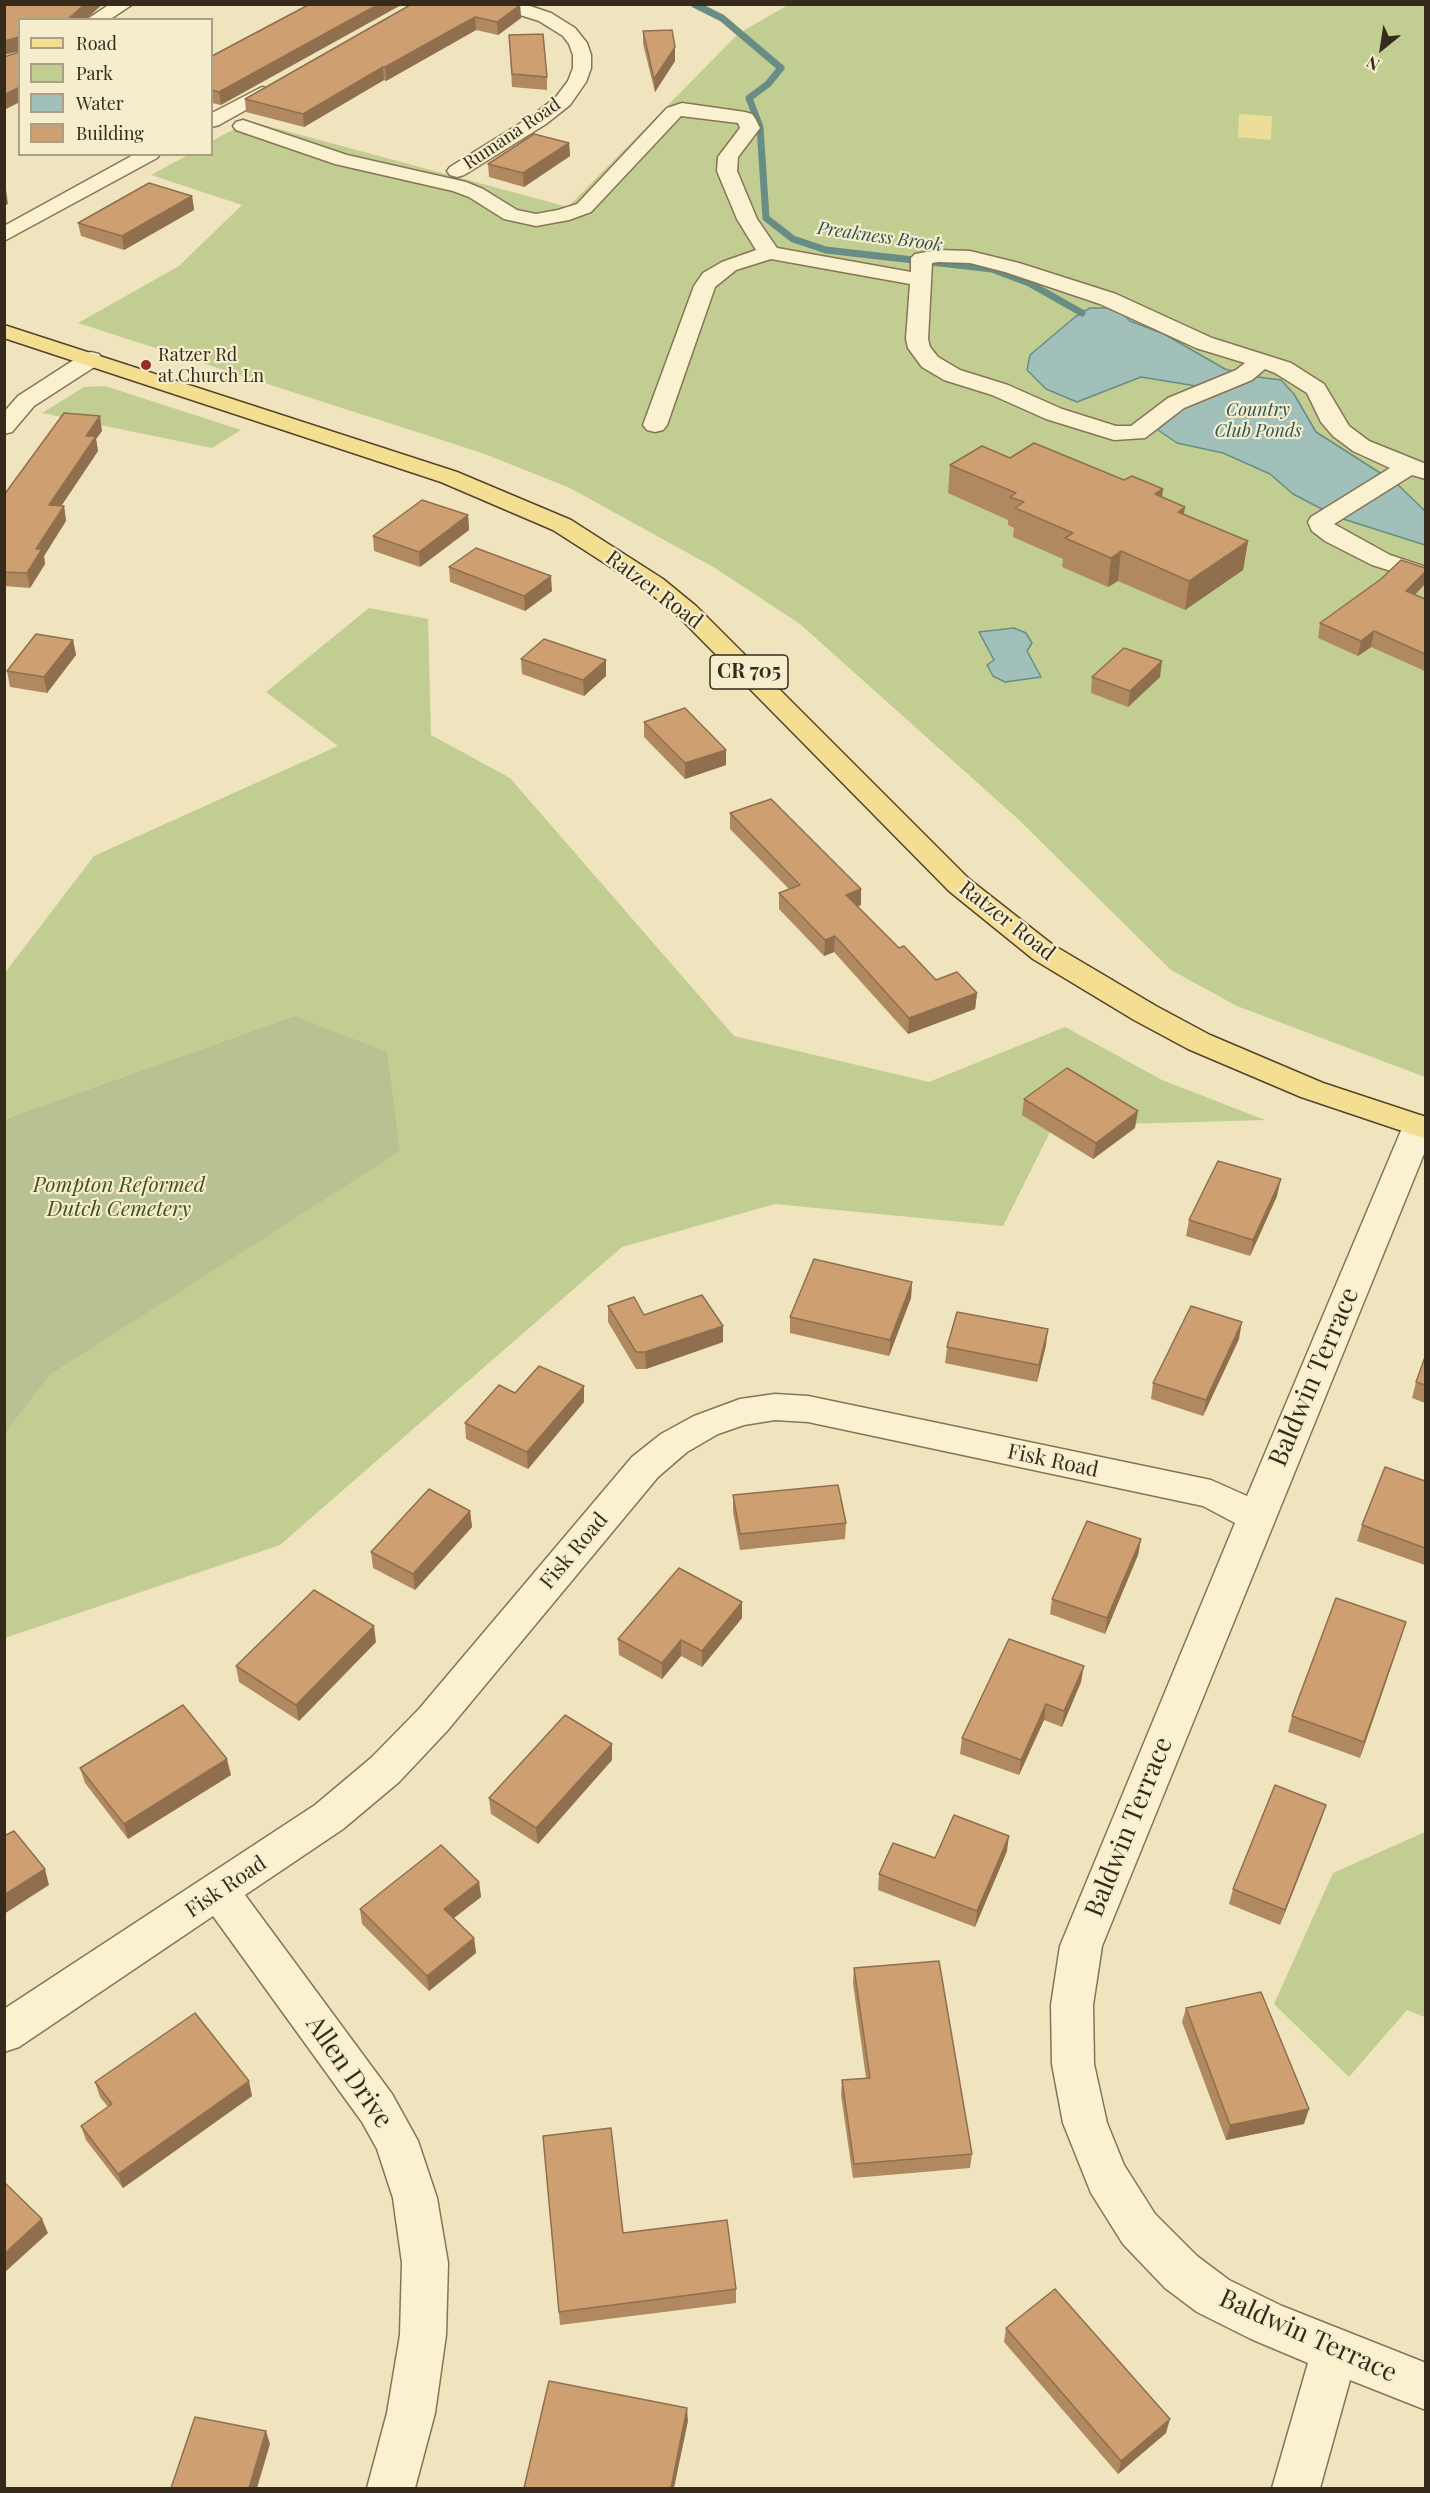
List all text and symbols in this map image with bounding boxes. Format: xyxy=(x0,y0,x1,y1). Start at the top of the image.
legend xyxy=(18,18,213,156)
north arrow xyxy=(1352,18,1412,78)
text: Road xyxy=(76,31,117,55)
text: N xyxy=(1362,52,1383,76)
text: Park xyxy=(76,61,113,85)
text: Water xyxy=(76,91,124,115)
street label: Rumana Road xyxy=(459,94,565,174)
text: Building xyxy=(76,121,144,145)
water label: Preakness Brook xyxy=(816,218,944,256)
place label: Ratzer Rd at Church Ln xyxy=(158,344,264,386)
marker: Ratzer Rd at Church Ln xyxy=(139,358,153,372)
water label: Country Club Ponds xyxy=(1214,399,1302,442)
street label: Ratzer Road xyxy=(601,545,707,635)
road number: CR 705 xyxy=(710,655,788,689)
street label: Ratzer Road xyxy=(954,876,1060,966)
park label: Pompton Reformed Dutch Cemetery xyxy=(33,1172,205,1222)
street label: Baldwin Terrace xyxy=(1262,1283,1366,1471)
street label: Fisk Road xyxy=(1005,1439,1101,1483)
street label: Fisk Road xyxy=(535,1508,613,1594)
street label: Baldwin Terrace xyxy=(1079,1733,1179,1921)
street label: Fisk Road xyxy=(181,1851,271,1923)
street label: Allen Drive xyxy=(299,2010,399,2134)
street label: Baldwin Terrace xyxy=(1214,2283,1402,2389)

